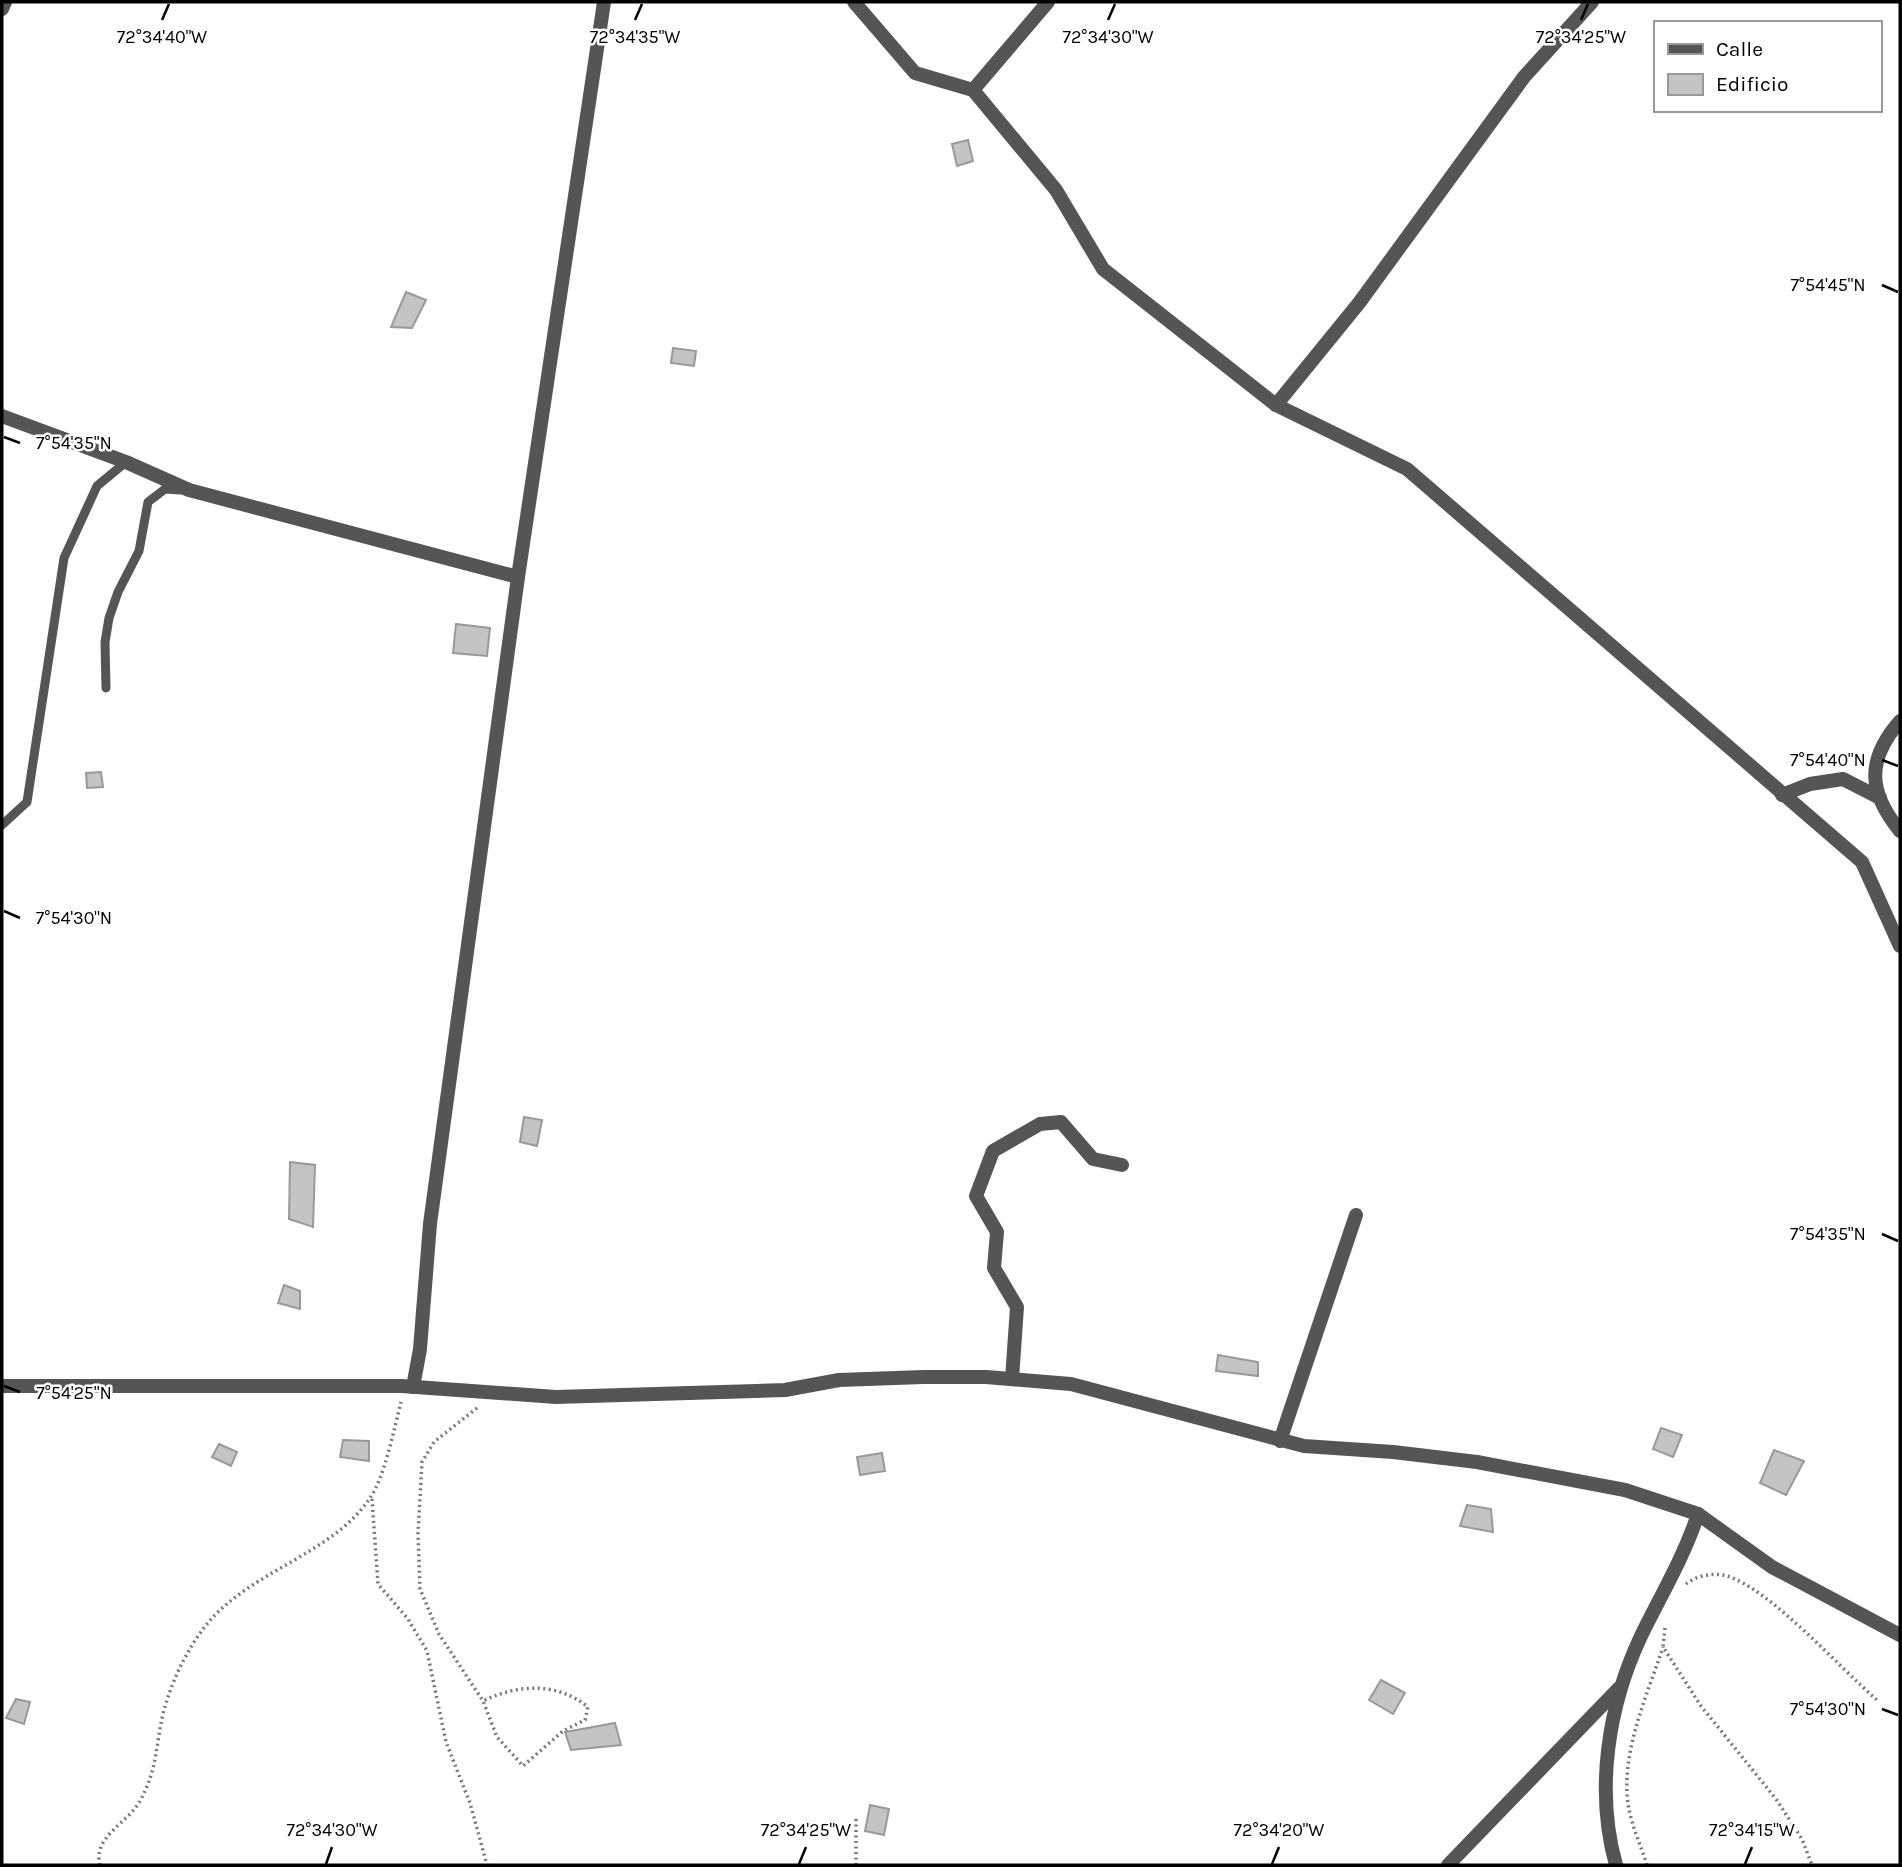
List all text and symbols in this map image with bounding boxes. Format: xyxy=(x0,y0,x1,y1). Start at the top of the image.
legend xyxy=(1654,21,1881,112)
text: 72°34'40"W xyxy=(117,26,207,48)
text: 72°34'35"W xyxy=(590,26,680,48)
text: 72°34'30"W xyxy=(1062,26,1154,48)
text: 72°34'25"W xyxy=(1536,26,1626,48)
text: Calle xyxy=(1716,37,1763,61)
text: Edificio xyxy=(1716,72,1789,96)
text: 7°54'45"N xyxy=(1790,274,1866,296)
text: 7°54'35"N xyxy=(36,432,112,454)
text: 7°54'40"N xyxy=(1790,749,1866,771)
text: 7°54'30"N xyxy=(36,907,112,929)
text: 7°54'35"N xyxy=(1790,1223,1866,1245)
text: 7°54'25"N xyxy=(36,1382,112,1404)
text: 7°54'30"N xyxy=(1790,1698,1866,1720)
text: 72°34'30"W xyxy=(286,1819,378,1841)
text: 72°34'25"W xyxy=(761,1819,851,1841)
text: 72°34'20"W xyxy=(1234,1819,1324,1841)
text: 72°34'15"W xyxy=(1709,1819,1795,1841)

